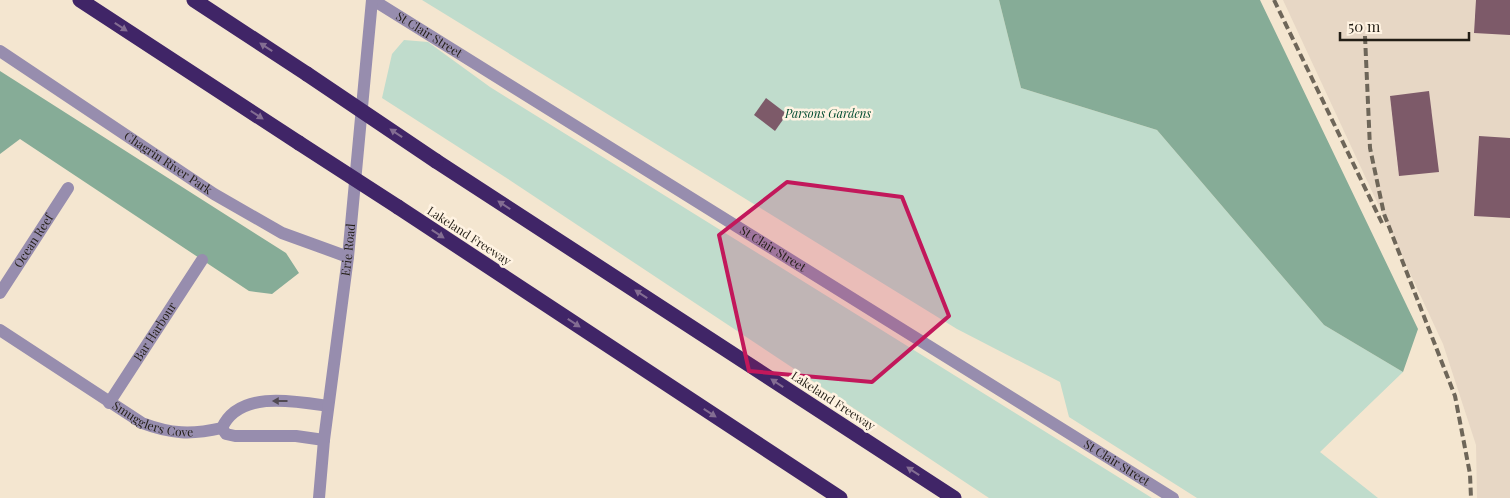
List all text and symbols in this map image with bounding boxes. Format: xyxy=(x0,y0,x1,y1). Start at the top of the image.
street label: St Clair Street xyxy=(393,7,466,61)
scale bar xyxy=(1340,10,1469,42)
text: 50 m xyxy=(1348,16,1381,36)
one-way arrow xyxy=(114,22,127,31)
one-way arrow xyxy=(259,42,273,52)
park label: Parsons Gardens xyxy=(784,105,871,121)
one-way arrow xyxy=(250,110,264,120)
street label: Chagrin River Park xyxy=(121,127,216,198)
one-way arrow xyxy=(389,129,403,138)
one-way arrow xyxy=(498,200,511,210)
street label: Lakeland Freeway xyxy=(424,202,515,268)
street label: Ocean Reef xyxy=(10,210,57,270)
street label: St Clair Street xyxy=(737,221,810,275)
street label: Erie Road xyxy=(337,223,358,277)
one-way arrow xyxy=(432,229,445,239)
one-way arrow xyxy=(634,289,647,299)
street label: Bar Harbour xyxy=(129,298,180,364)
one-way arrow xyxy=(567,318,581,328)
street label: Lakeland Freeway xyxy=(788,367,879,433)
one-way arrow xyxy=(770,378,783,387)
street label: Smugglers Cove xyxy=(110,397,193,439)
one-way arrow xyxy=(272,397,288,405)
one-way arrow xyxy=(703,408,717,417)
street label: St Clair Street xyxy=(1081,435,1154,489)
one-way arrow xyxy=(906,467,919,476)

